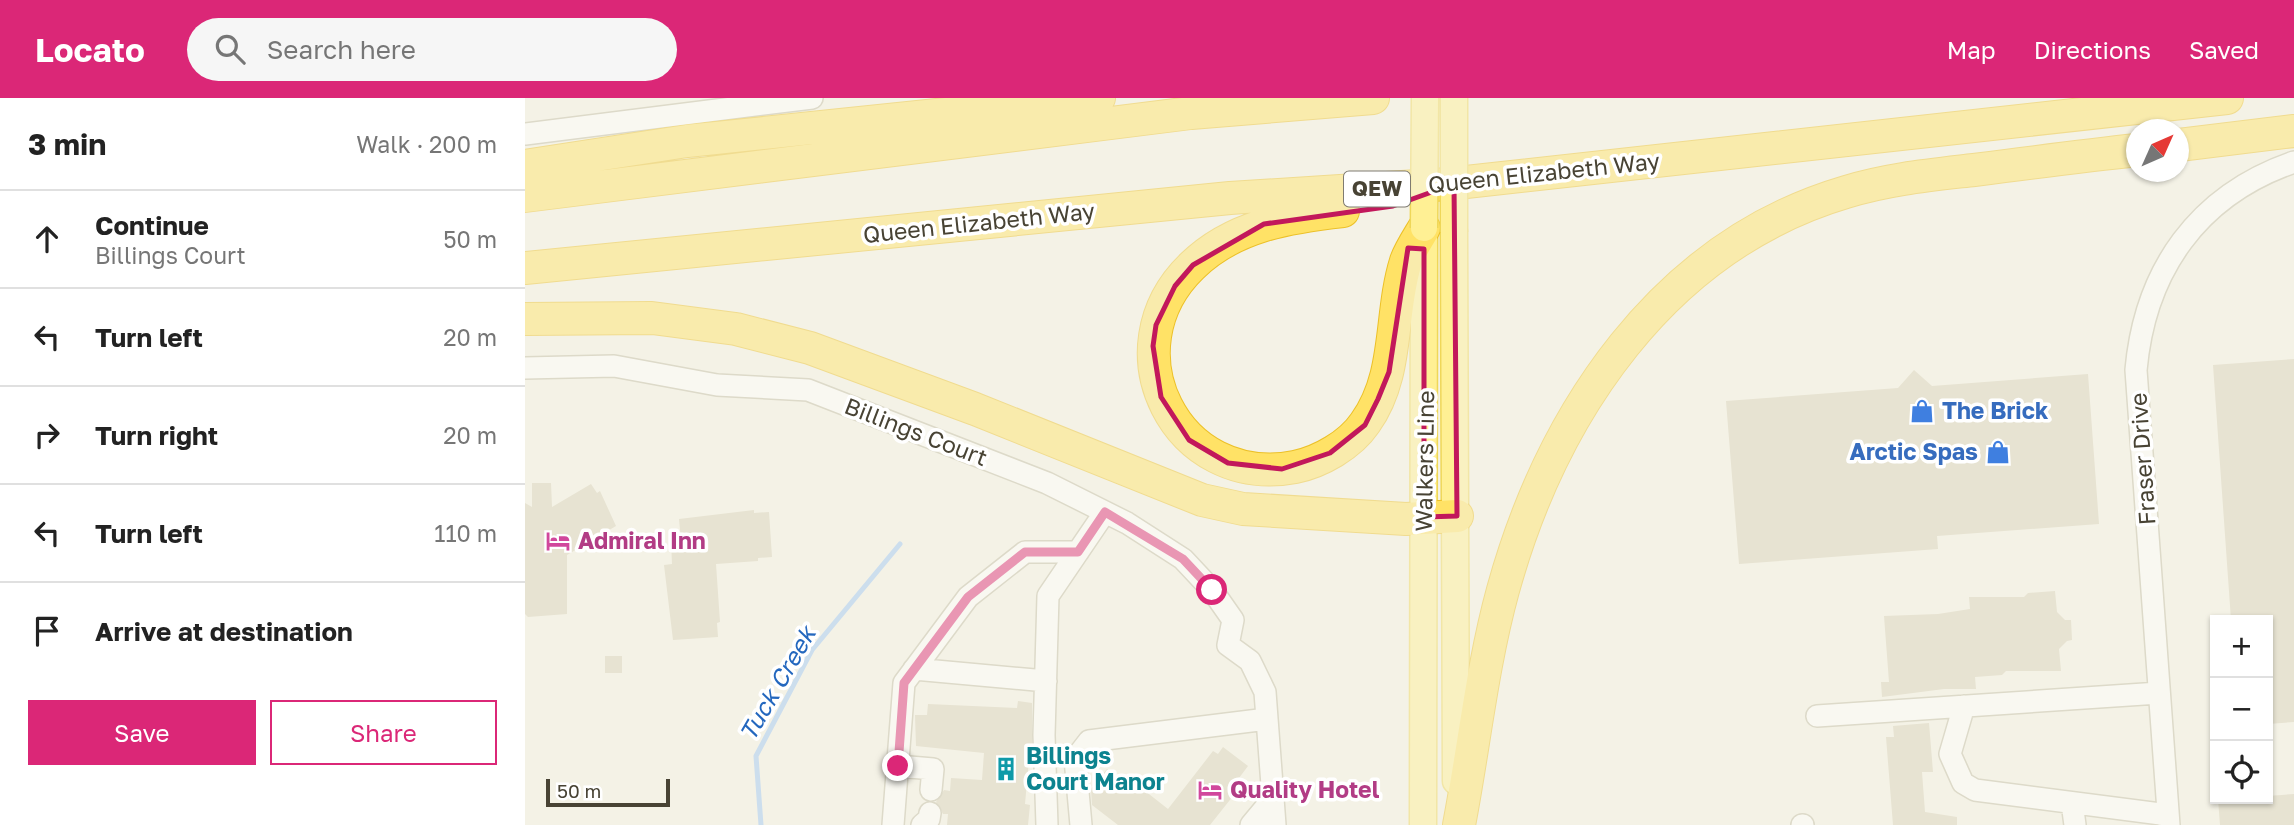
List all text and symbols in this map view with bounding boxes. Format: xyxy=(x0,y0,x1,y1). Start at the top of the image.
search box xyxy=(187,18,677,81)
text: Locato xyxy=(35,30,145,69)
icon: search xyxy=(211,30,249,68)
text: Search here xyxy=(267,34,416,65)
text: Map xyxy=(1947,35,1996,64)
text: Directions xyxy=(2034,35,2151,64)
text: Saved xyxy=(2189,35,2259,64)
north arrow xyxy=(2126,119,2189,182)
text: 3 min xyxy=(28,126,106,162)
text: Walk · 200 m xyxy=(356,130,497,158)
street label: Queen Elizabeth Way xyxy=(1427,146,1661,198)
road number: QEW xyxy=(1344,172,1410,206)
street label: Queen Elizabeth Way xyxy=(862,196,1096,248)
text: Continue xyxy=(95,210,209,241)
icon: ahead xyxy=(28,220,66,258)
text: 50 m xyxy=(443,225,497,253)
text: Billings Court xyxy=(95,241,246,269)
icon: left xyxy=(28,318,66,356)
text: Turn left xyxy=(95,322,203,353)
text: 20 m xyxy=(443,323,497,351)
street label: Walkers Line xyxy=(1409,390,1439,532)
street label: Billings Court xyxy=(841,391,992,471)
street label: Fraser Drive xyxy=(2123,392,2161,526)
place label: The Brick xyxy=(1942,396,2049,424)
shop icon: The Brick xyxy=(1908,397,1936,425)
icon: right xyxy=(28,416,66,454)
text: Turn right xyxy=(95,420,218,451)
text: 20 m xyxy=(443,421,497,449)
place label: Arctic Spas xyxy=(1850,437,1978,465)
shop icon: Arctic Spas xyxy=(1984,438,2012,466)
icon: left xyxy=(28,514,66,552)
text: Turn left xyxy=(95,518,203,549)
text: 110 m xyxy=(434,519,497,547)
place label: Admiral Inn xyxy=(578,526,706,554)
hotel icon: Admiral Inn xyxy=(544,527,572,555)
route start xyxy=(1196,574,1227,605)
icon: arrive xyxy=(28,612,66,650)
map controls xyxy=(2210,615,2273,804)
button: + xyxy=(2210,615,2273,678)
text: Arrive at destination xyxy=(95,616,353,647)
water label: Tuck Creek xyxy=(732,619,822,745)
button: − xyxy=(2210,678,2273,741)
button: Save xyxy=(28,700,256,765)
button: Share xyxy=(270,700,497,765)
place label: Billings Court Manor xyxy=(1026,741,1165,795)
button: locate xyxy=(2210,741,2273,804)
route end xyxy=(882,750,913,781)
building icon: Billings Court Manor xyxy=(992,755,1020,783)
place label: Quality Hotel xyxy=(1230,775,1380,803)
scale bar xyxy=(546,776,670,808)
hotel icon: Quality Hotel xyxy=(1196,776,1224,804)
text: 50 m xyxy=(557,779,601,802)

